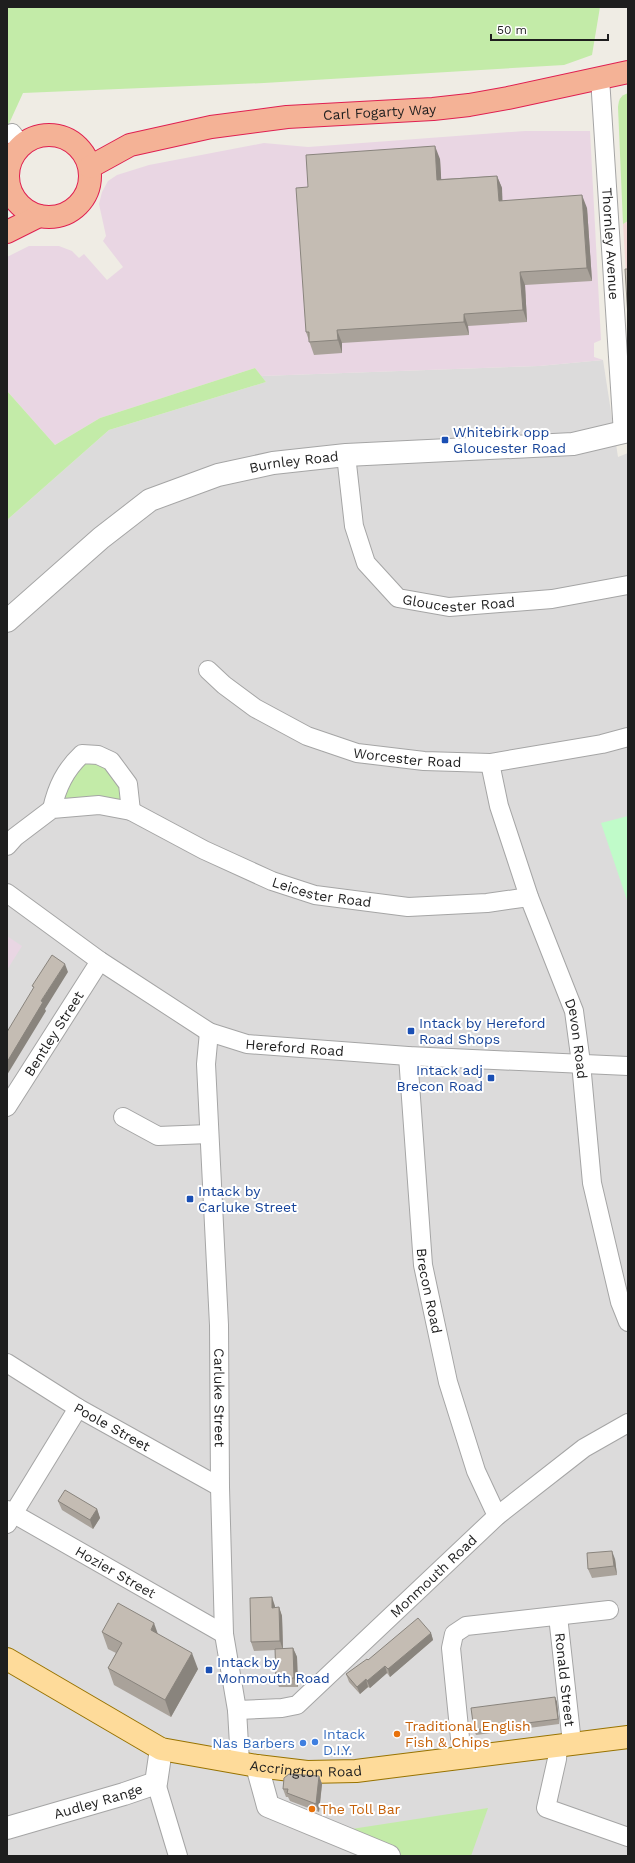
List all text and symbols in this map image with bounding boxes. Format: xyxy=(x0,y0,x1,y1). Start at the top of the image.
scale bar xyxy=(491,16,608,42)
text: 50 m xyxy=(497,23,527,37)
street label: Carl Fogarty Way xyxy=(322,101,437,123)
street label: Thornley Avenue xyxy=(599,187,622,300)
place label: Whitebirk opp Gloucester Road xyxy=(453,424,566,456)
marker: Whitebirk opp Gloucester Road xyxy=(440,435,450,445)
street label: Burnley Road xyxy=(248,448,339,476)
street label: Gloucester Road xyxy=(401,591,515,615)
street label: Worcester Road xyxy=(352,745,462,770)
street label: Leicester Road xyxy=(270,874,372,910)
street label: Bentley Street xyxy=(21,988,87,1079)
street label: Devon Road xyxy=(562,996,590,1080)
place label: Intack by Hereford Road Shops xyxy=(419,1015,546,1047)
marker: Intack by Hereford Road Shops xyxy=(406,1026,416,1036)
street label: Hereford Road xyxy=(245,1036,345,1059)
place label: Intack adj Brecon Road xyxy=(396,1062,483,1094)
marker: Intack adj Brecon Road xyxy=(486,1073,496,1083)
place label: Intack by Carluke Street xyxy=(198,1183,297,1215)
marker: Intack by Carluke Street xyxy=(185,1194,195,1204)
street label: Brecon Road xyxy=(414,1248,445,1335)
street label: Carluke Street xyxy=(211,1348,228,1447)
street label: Poole Street xyxy=(71,1399,153,1455)
street label: Monmouth Road xyxy=(387,1532,480,1621)
street label: Hozier Street xyxy=(72,1543,159,1601)
street label: Ronald Street xyxy=(552,1632,578,1727)
place label: Intack by Monmouth Road xyxy=(217,1654,330,1686)
marker: Intack by Monmouth Road xyxy=(204,1665,214,1675)
place label: Traditional English Fish & Chips xyxy=(405,1718,531,1750)
place label: Intack D.I.Y. xyxy=(323,1726,365,1758)
marker: Traditional English Fish & Chips xyxy=(392,1729,402,1739)
place label: Nas Barbers xyxy=(212,1735,295,1751)
marker: Intack D.I.Y. xyxy=(310,1737,320,1747)
marker: Nas Barbers xyxy=(298,1738,308,1748)
street label: Accrington Road xyxy=(249,1757,363,1780)
street label: Audley Range xyxy=(52,1780,145,1822)
place label: The Toll Bar xyxy=(320,1801,401,1817)
marker: The Toll Bar xyxy=(307,1804,317,1814)

